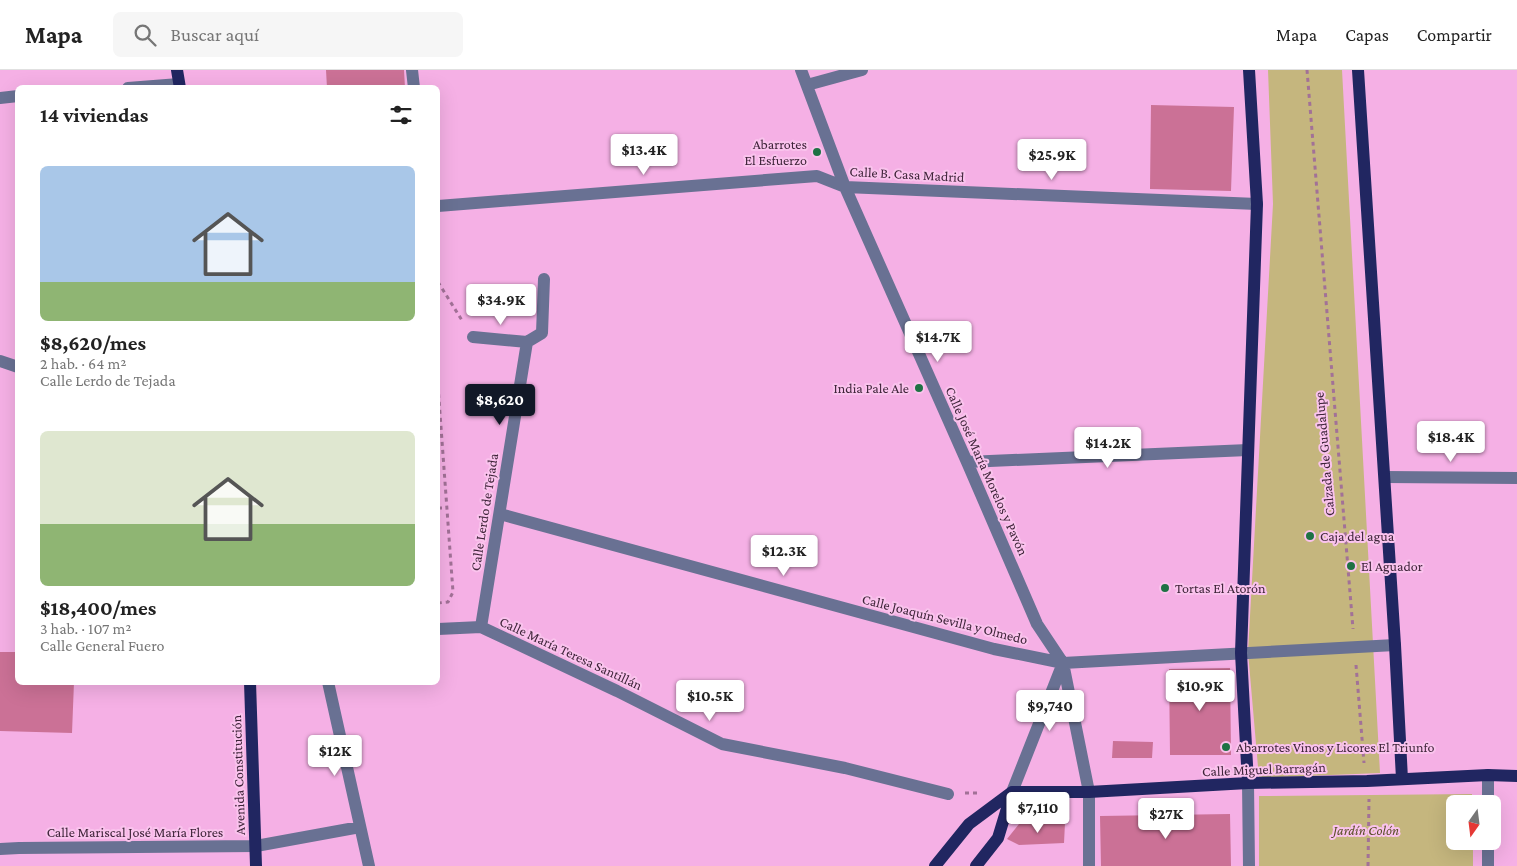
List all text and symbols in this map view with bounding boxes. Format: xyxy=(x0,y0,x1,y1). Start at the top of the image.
search box xyxy=(113,12,463,57)
text: Mapa xyxy=(25,21,83,48)
icon: search xyxy=(131,21,159,49)
text: Buscar aquí xyxy=(171,24,259,45)
text: Mapa xyxy=(1276,25,1317,45)
text: Capas xyxy=(1345,25,1389,45)
text: Compartir xyxy=(1417,25,1492,45)
icon: filters xyxy=(387,101,415,129)
text: 14 viviendas xyxy=(40,103,148,127)
pin: $13.4K xyxy=(603,134,685,176)
place label: Abarrotes El Esfuerzo xyxy=(744,136,807,168)
pin: $25.9K xyxy=(1011,138,1093,181)
text: $13.4K xyxy=(622,141,666,158)
marker: Abarrotes El Esfuerzo xyxy=(811,146,823,158)
text: $25.9K xyxy=(1028,146,1076,163)
street label: Calle B. Casa Madrid xyxy=(849,163,965,185)
icon: home xyxy=(183,199,273,289)
pin: $34.9K xyxy=(460,284,542,326)
text: $34.9K xyxy=(477,291,525,308)
pin: $14.7K xyxy=(897,320,979,363)
text: $14.7K xyxy=(916,328,960,345)
text: $8,620/mes xyxy=(40,331,146,355)
text: 2 hab. · 64 m² xyxy=(40,355,127,372)
text: Calle Lerdo de Tejada xyxy=(40,372,176,389)
place label: India Pale Ale xyxy=(834,380,909,396)
marker: India Pale Ale xyxy=(913,382,925,394)
pin: $8,620 xyxy=(459,384,541,426)
street label: Calle José María Morelos y Pavón xyxy=(942,384,1032,558)
text: $8,620 xyxy=(476,391,524,408)
street label: Calzada de Guadalupe xyxy=(1311,391,1337,517)
pin: $18.4K xyxy=(1410,420,1492,463)
pin: $14.2K xyxy=(1067,426,1149,469)
text: $18.4K xyxy=(1428,428,1474,445)
text: $14.2K xyxy=(1085,434,1131,451)
street label: Calle Lerdo de Tejada xyxy=(467,452,502,572)
icon: home xyxy=(183,464,273,554)
place label: Caja del agua xyxy=(1320,528,1395,545)
marker: Caja del agua xyxy=(1304,530,1316,542)
pin: $12.3K xyxy=(743,534,825,577)
text: $12.3K xyxy=(762,542,806,559)
place label: El Aguador xyxy=(1361,558,1423,574)
marker: El Aguador xyxy=(1345,560,1357,572)
place label: Tortas El Atorón xyxy=(1175,580,1266,596)
marker: Tortas El Atorón xyxy=(1159,582,1171,594)
street label: Calle Joaquín Sevilla y Olmedo xyxy=(861,591,1029,647)
text: $18,400/mes xyxy=(40,596,156,620)
street label: Calle María Teresa Santillán xyxy=(497,613,645,693)
text: 3 hab. · 107 m² xyxy=(40,620,132,637)
text: Calle General Fuero xyxy=(40,637,164,654)
pin: $10.9K xyxy=(1159,670,1241,712)
text: $10.9K xyxy=(1177,677,1223,694)
pin: $10.5K xyxy=(669,680,751,722)
text: $10.5K xyxy=(687,687,733,704)
pin: $9,740 xyxy=(1009,690,1091,732)
text: $9,740 xyxy=(1027,697,1073,714)
street label: Avenida Constitución xyxy=(228,714,248,835)
pin: $12K xyxy=(305,734,365,777)
place label: Abarrotes Vinos y Licores El Triunfo xyxy=(1236,739,1435,755)
marker: Abarrotes Vinos y Licores El Triunfo xyxy=(1220,741,1232,753)
text: $12K xyxy=(319,742,351,759)
street label: Calle Miguel Barragán xyxy=(1202,759,1327,779)
pin: $7,110 xyxy=(997,792,1079,834)
north arrow xyxy=(1446,795,1501,850)
map controls xyxy=(1446,795,1501,850)
pin: $27K xyxy=(1136,798,1196,840)
text: $7,110 xyxy=(1017,799,1059,816)
text: $27K xyxy=(1149,805,1183,822)
park label: Jardín Colón xyxy=(1330,822,1399,838)
street label: Calle Mariscal José María Flores xyxy=(47,824,223,840)

